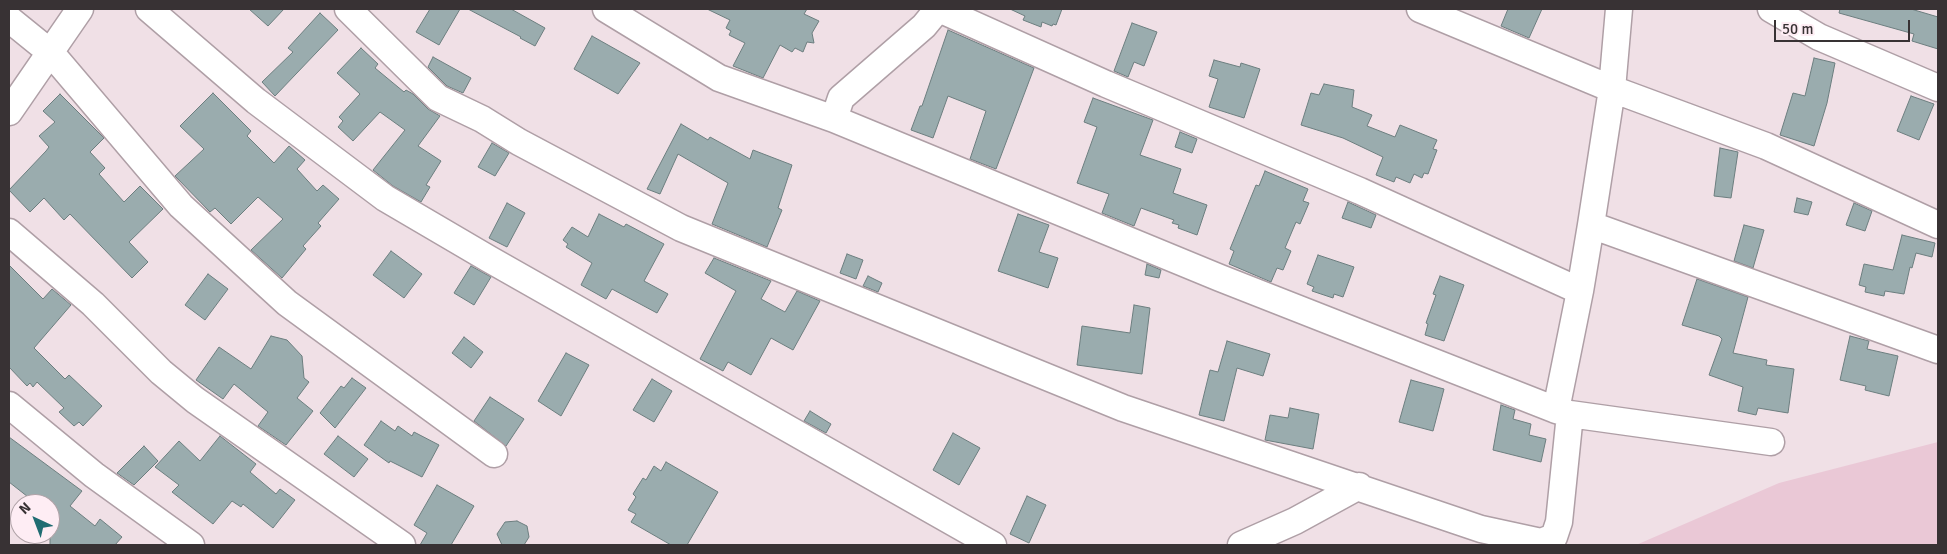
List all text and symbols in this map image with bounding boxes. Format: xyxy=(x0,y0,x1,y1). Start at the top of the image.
scale bar xyxy=(1777,10,1913,42)
text: 50 m xyxy=(1782,20,1813,38)
north arrow xyxy=(10,494,60,544)
text: N xyxy=(16,499,34,518)

